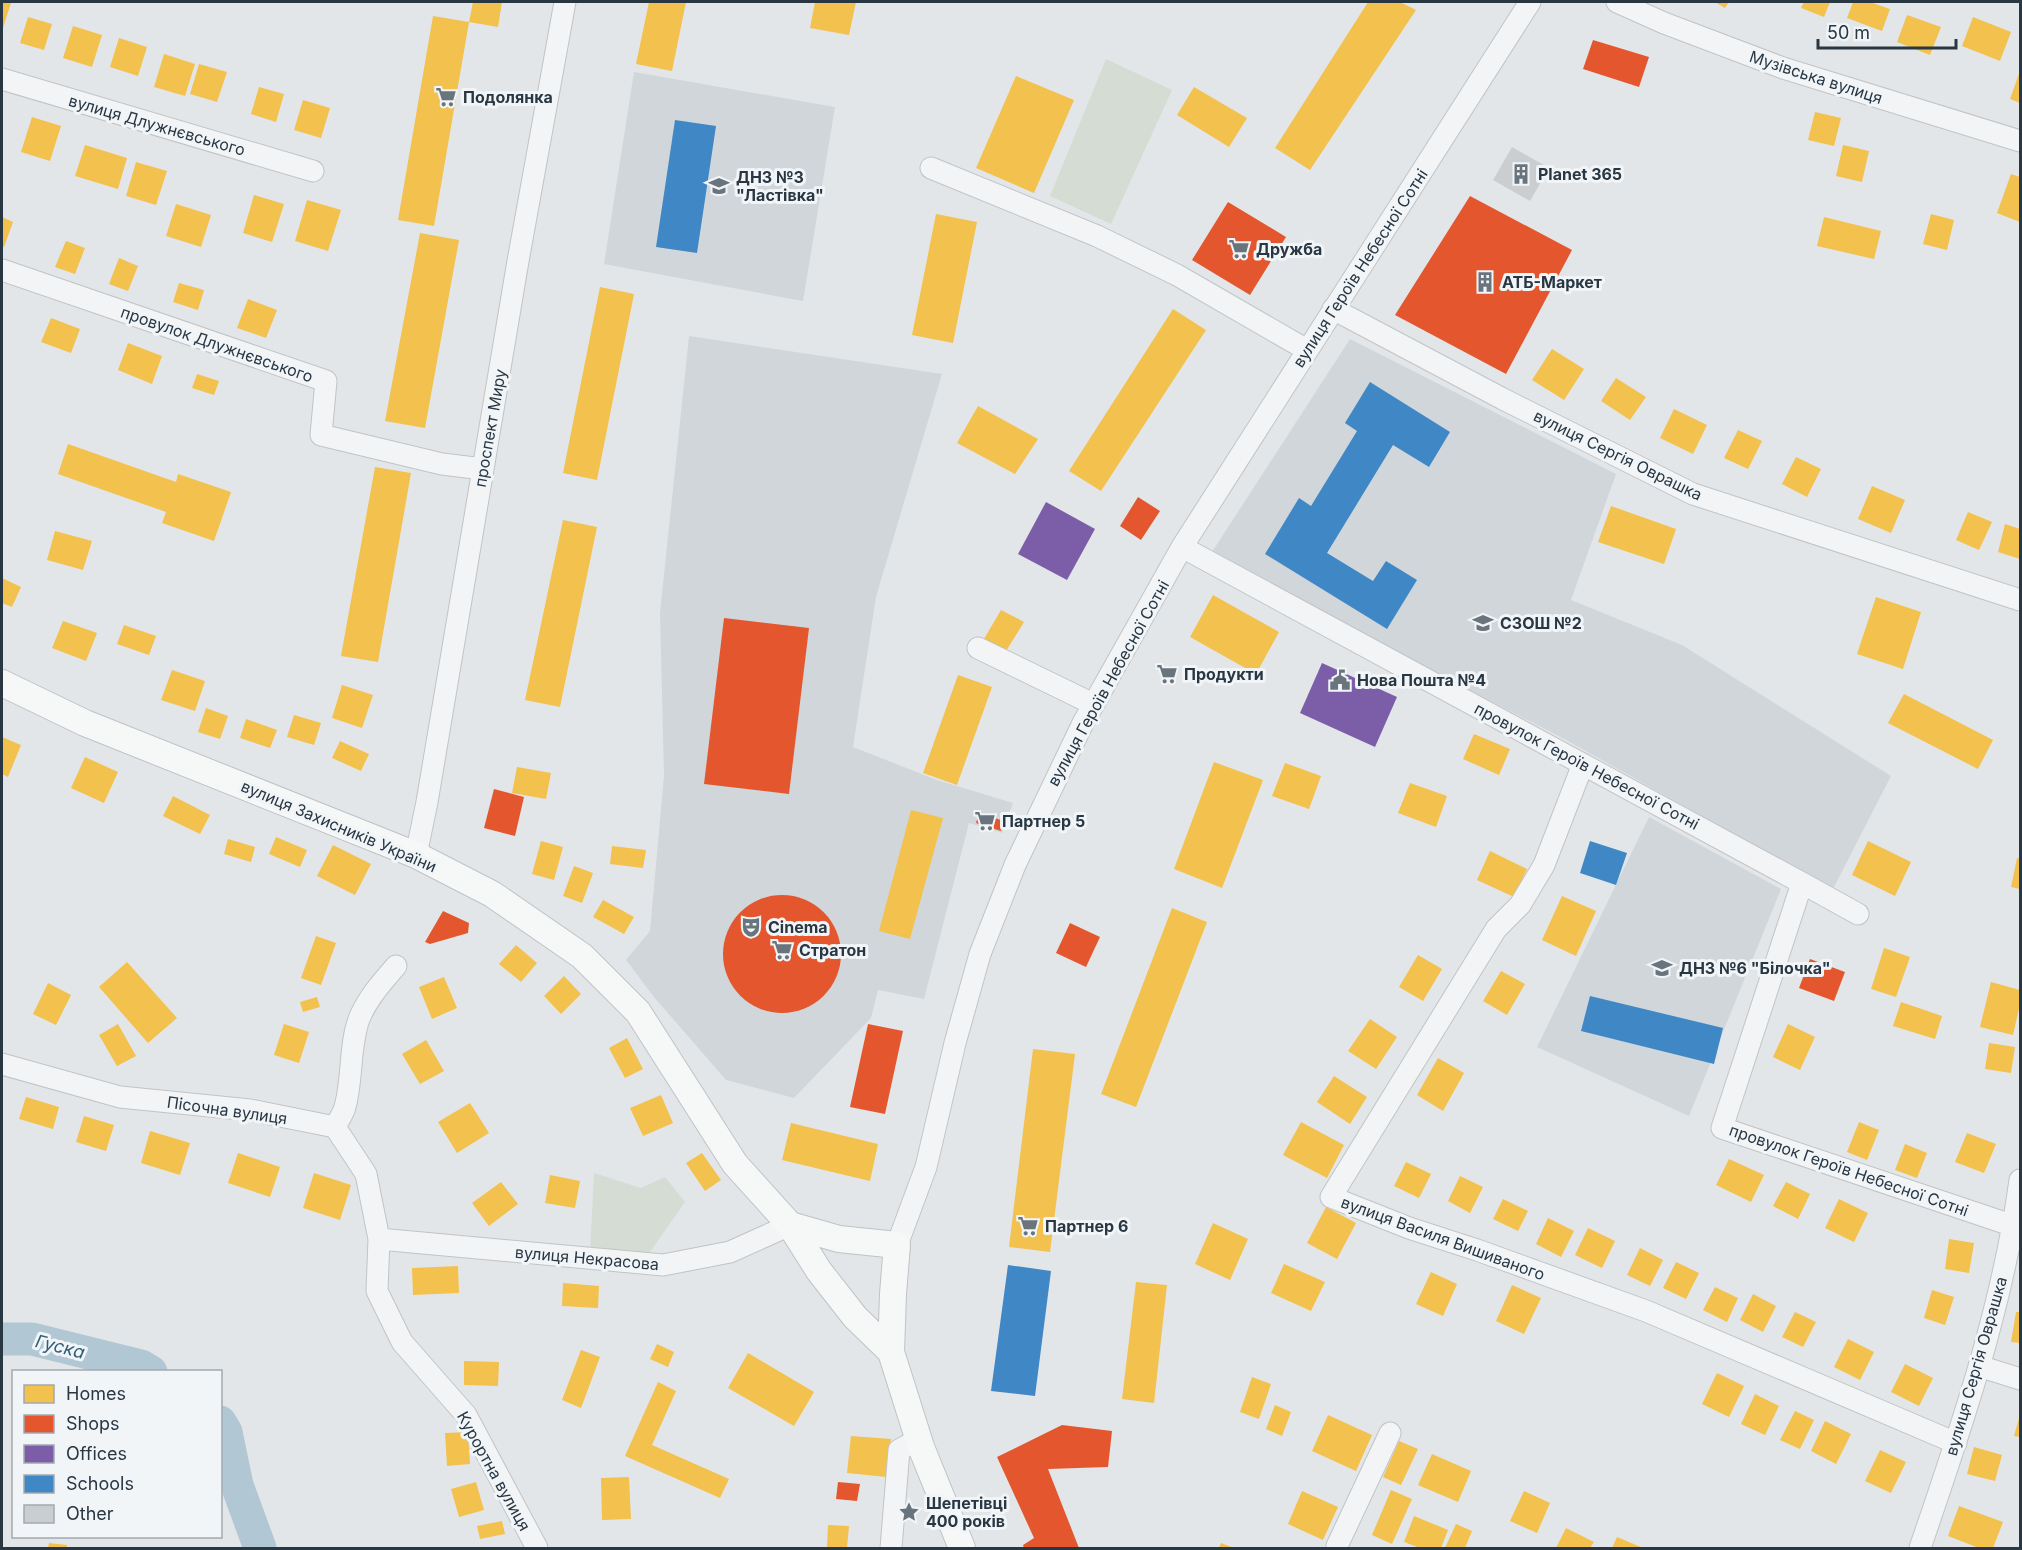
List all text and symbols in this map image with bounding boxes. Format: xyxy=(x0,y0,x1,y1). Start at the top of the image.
scale bar xyxy=(1818,12,1956,50)
text: 50 m xyxy=(1827,22,1870,43)
street label: Музівська вулиця xyxy=(1747,46,1885,108)
supermarket icon: Подолянка xyxy=(434,85,458,109)
place label: Подолянка xyxy=(463,87,553,107)
street label: вулиця Длужнєвського xyxy=(66,90,248,160)
building icon: Planet 365 xyxy=(1509,162,1533,186)
place label: Planet 365 xyxy=(1538,164,1622,184)
street label: вулиця Героїв Небесної Сотні xyxy=(1288,165,1432,371)
place label: ДНЗ №3 "Ластівка" xyxy=(736,167,824,205)
school or university icon: ДНЗ №3 "Ластівка" xyxy=(707,174,731,198)
supermarket icon: Дружба xyxy=(1227,237,1251,261)
place label: Дружба xyxy=(1256,239,1322,259)
building icon: АТБ-Маркет xyxy=(1473,270,1497,294)
place label: АТБ-Маркет xyxy=(1502,272,1602,292)
street label: провулок Длужнєвського xyxy=(118,302,316,386)
street label: проспект Миру xyxy=(470,367,510,489)
street label: вулиця Сергія Оврашка xyxy=(1530,405,1706,505)
street label: вулиця Героїв Небесної Сотні xyxy=(1043,576,1173,790)
school or university icon: СЗОШ №2 xyxy=(1471,611,1495,635)
place label: СЗОШ №2 xyxy=(1500,613,1582,633)
supermarket icon: Продукти xyxy=(1155,662,1179,686)
place label: Продукти xyxy=(1184,664,1264,684)
public building icon: Нова Пошта №4 xyxy=(1328,668,1352,692)
place label: Нова Пошта №4 xyxy=(1357,670,1486,690)
street label: провулок Героїв Небесної Сотні xyxy=(1471,698,1703,834)
street label: вулиця Захисників України xyxy=(238,776,440,876)
supermarket icon: Партнер 5 xyxy=(973,809,997,833)
place label: Партнер 5 xyxy=(1002,811,1085,831)
theatre icon: Cinema xyxy=(739,915,763,939)
place label: Cinema xyxy=(768,917,828,937)
supermarket icon: Стратон xyxy=(770,938,794,962)
place label: Стратон xyxy=(799,940,866,960)
school or university icon: ДНЗ №6 "Білочка" xyxy=(1650,956,1674,980)
place label: ДНЗ №6 "Білочка" xyxy=(1679,958,1831,978)
street label: Пісочна вулиця xyxy=(166,1092,288,1128)
street label: провулок Героїв Небесної Сотні xyxy=(1727,1120,1971,1220)
street label: вулиця Василя Вишиваного xyxy=(1338,1192,1548,1284)
supermarket icon: Партнер 6 xyxy=(1016,1214,1040,1238)
place label: Партнер 6 xyxy=(1045,1216,1128,1236)
street label: вулиця Некрасова xyxy=(514,1242,660,1274)
street label: вулиця Сергія Оврашка xyxy=(1941,1274,2011,1458)
water label: Гуска xyxy=(33,1330,87,1363)
legend xyxy=(12,1370,222,1538)
text: Homes xyxy=(66,1383,126,1404)
street label: Курортна вулиця xyxy=(453,1408,535,1534)
text: Shops xyxy=(66,1413,120,1434)
text: Offices xyxy=(66,1443,127,1464)
text: Schools xyxy=(66,1473,134,1494)
place label: Шепетівці 400 років xyxy=(926,1493,1007,1531)
place icon: Шепетівці 400 років xyxy=(897,1500,921,1524)
text: Other xyxy=(66,1503,114,1524)

